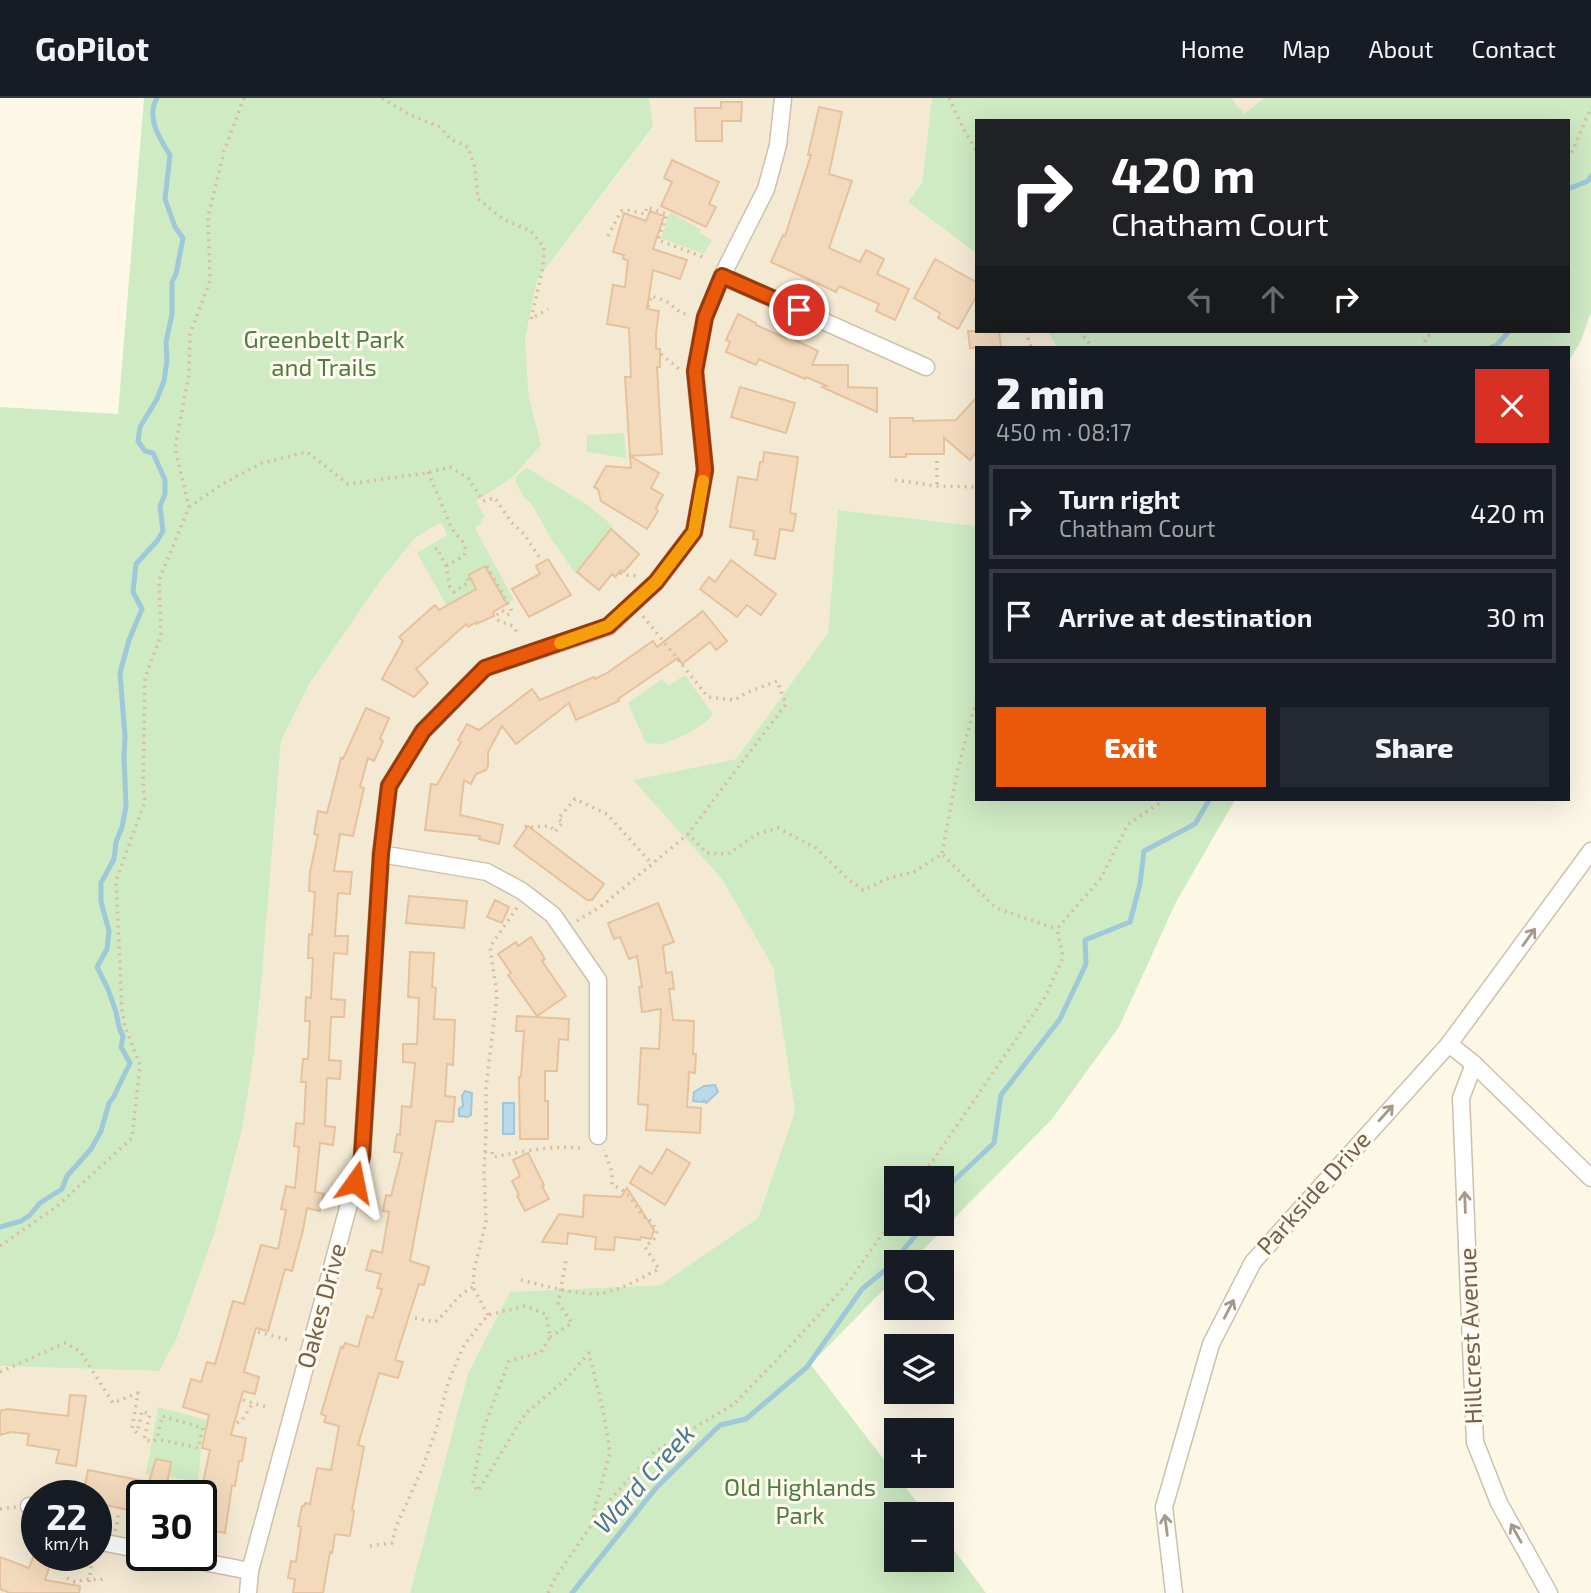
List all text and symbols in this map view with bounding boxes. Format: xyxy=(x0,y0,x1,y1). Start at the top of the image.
text: GoPilot xyxy=(35,28,149,68)
text: Home xyxy=(1181,34,1244,63)
text: Map xyxy=(1282,34,1330,63)
text: About xyxy=(1368,34,1434,63)
text: Contact xyxy=(1472,34,1556,63)
text: 420 m xyxy=(1111,144,1255,203)
icon: right xyxy=(996,147,1087,238)
text: Chatham Court xyxy=(1111,204,1329,242)
pin xyxy=(769,280,829,340)
icon: left xyxy=(1181,280,1219,318)
icon: ahead xyxy=(1254,280,1292,318)
icon: right xyxy=(1327,280,1365,318)
icon: arrive xyxy=(780,291,818,329)
park label: Greenbelt Park and Trails xyxy=(243,324,405,381)
text: 2 min xyxy=(996,367,1105,417)
button: close xyxy=(1475,369,1549,443)
text: 450 m · 08:17 xyxy=(996,418,1132,446)
text: Turn right xyxy=(1059,483,1180,514)
icon: right xyxy=(1000,493,1038,531)
text: 420 m xyxy=(1470,497,1545,528)
text: Chatham Court xyxy=(1059,514,1215,542)
icon: arrive xyxy=(1000,597,1038,635)
text: Arrive at destination xyxy=(1059,601,1312,632)
text: 30 m xyxy=(1486,601,1545,632)
button: Exit xyxy=(996,707,1266,787)
button: Share xyxy=(1280,707,1549,787)
one-way arrow xyxy=(1522,928,1536,947)
one-way arrow xyxy=(1378,1105,1394,1123)
street label: Parkside Drive xyxy=(1250,1124,1376,1260)
position arrow xyxy=(318,1145,392,1219)
map controls xyxy=(884,1166,954,1572)
button: sound xyxy=(884,1166,954,1236)
one-way arrow xyxy=(1459,1191,1472,1214)
street label: Oakes Drive xyxy=(290,1240,351,1371)
street label: Hillcrest Avenue xyxy=(1452,1247,1487,1425)
button: search xyxy=(884,1250,954,1320)
one-way arrow xyxy=(1223,1299,1236,1320)
button: layers xyxy=(884,1334,954,1404)
water label: Ward Creek xyxy=(586,1417,700,1539)
button: + xyxy=(884,1418,954,1488)
park label: Old Highlands Park xyxy=(724,1472,876,1529)
speed limit sign: 30 xyxy=(126,1480,217,1571)
text: 22 xyxy=(46,1495,87,1537)
button: − xyxy=(884,1502,954,1572)
one-way arrow xyxy=(1160,1514,1173,1537)
one-way arrow xyxy=(1509,1524,1523,1544)
text: km/h xyxy=(44,1532,89,1554)

